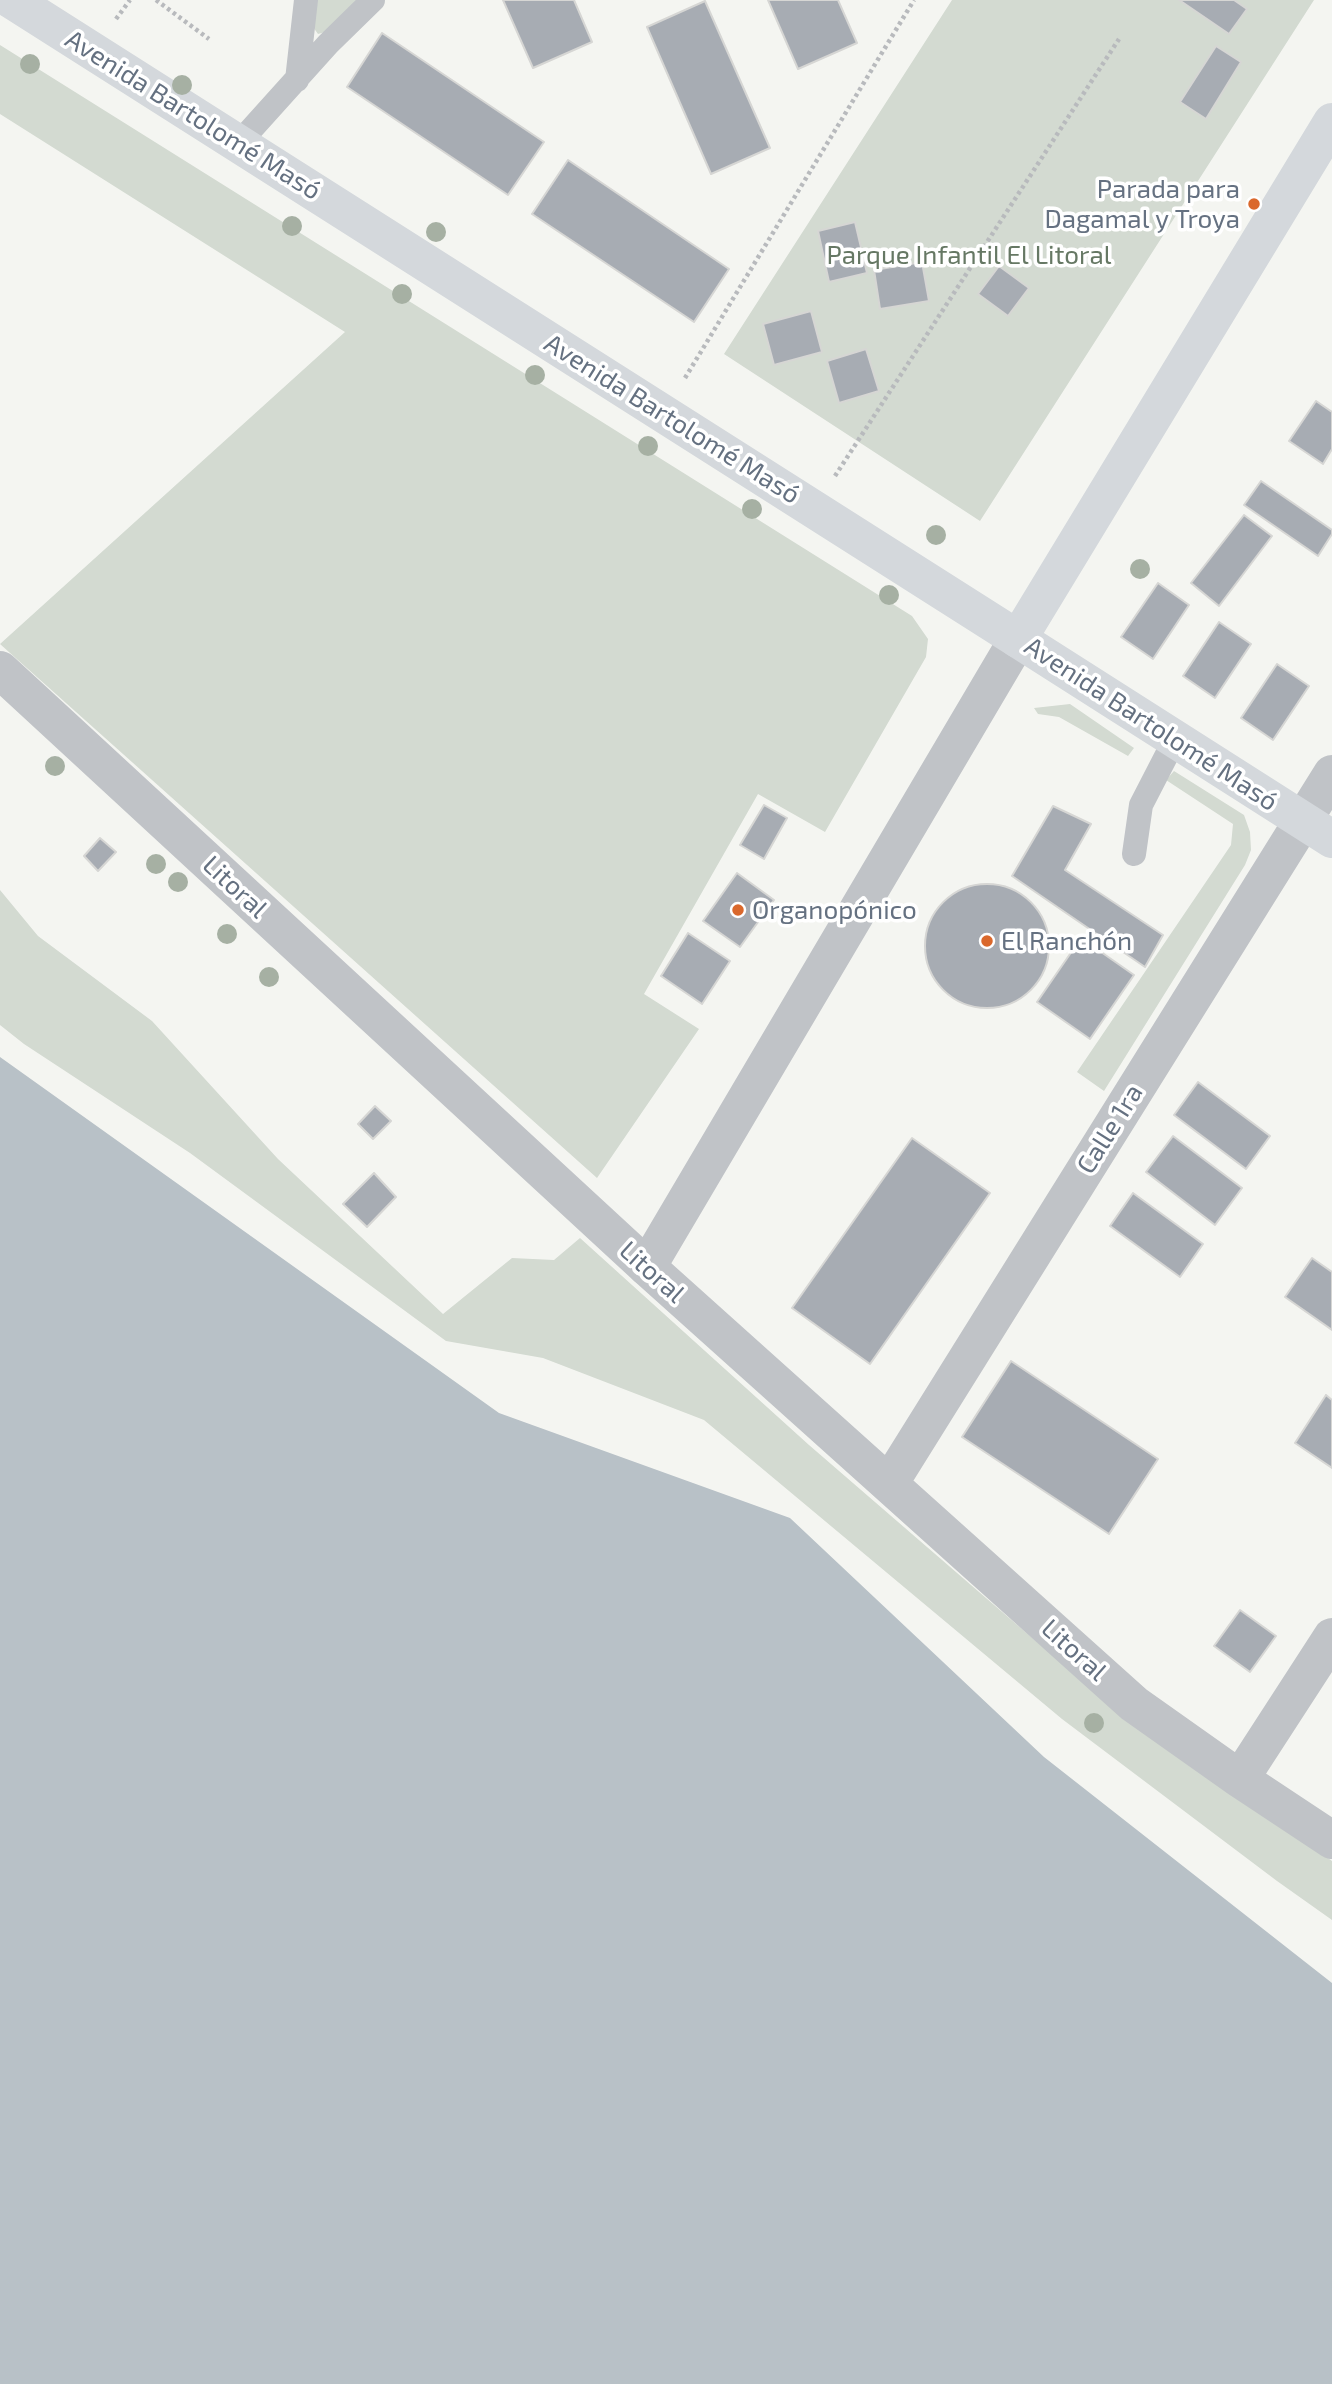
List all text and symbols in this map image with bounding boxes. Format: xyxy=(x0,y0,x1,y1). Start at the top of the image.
street label: Avenida Bartolomé Masó xyxy=(60,24,326,206)
place label: Parada para Dagamal y Troya xyxy=(1044,173,1240,234)
marker: Parada para Dagamal y Troya xyxy=(1246,196,1262,212)
park label: Parque Infantil El Litoral xyxy=(826,239,1112,271)
street label: Avenida Bartolomé Masó xyxy=(539,328,805,510)
street label: Avenida Bartolomé Masó xyxy=(1019,630,1283,818)
street label: Litoral xyxy=(196,849,274,925)
place label: Organopónico xyxy=(752,894,917,926)
marker: Organopónico xyxy=(730,902,746,918)
place label: El Ranchón xyxy=(1001,925,1132,957)
marker: El Ranchón xyxy=(979,933,995,949)
street label: Calle 1ra xyxy=(1070,1079,1150,1179)
street label: Litoral xyxy=(613,1235,691,1309)
street label: Litoral xyxy=(1035,1613,1113,1687)

